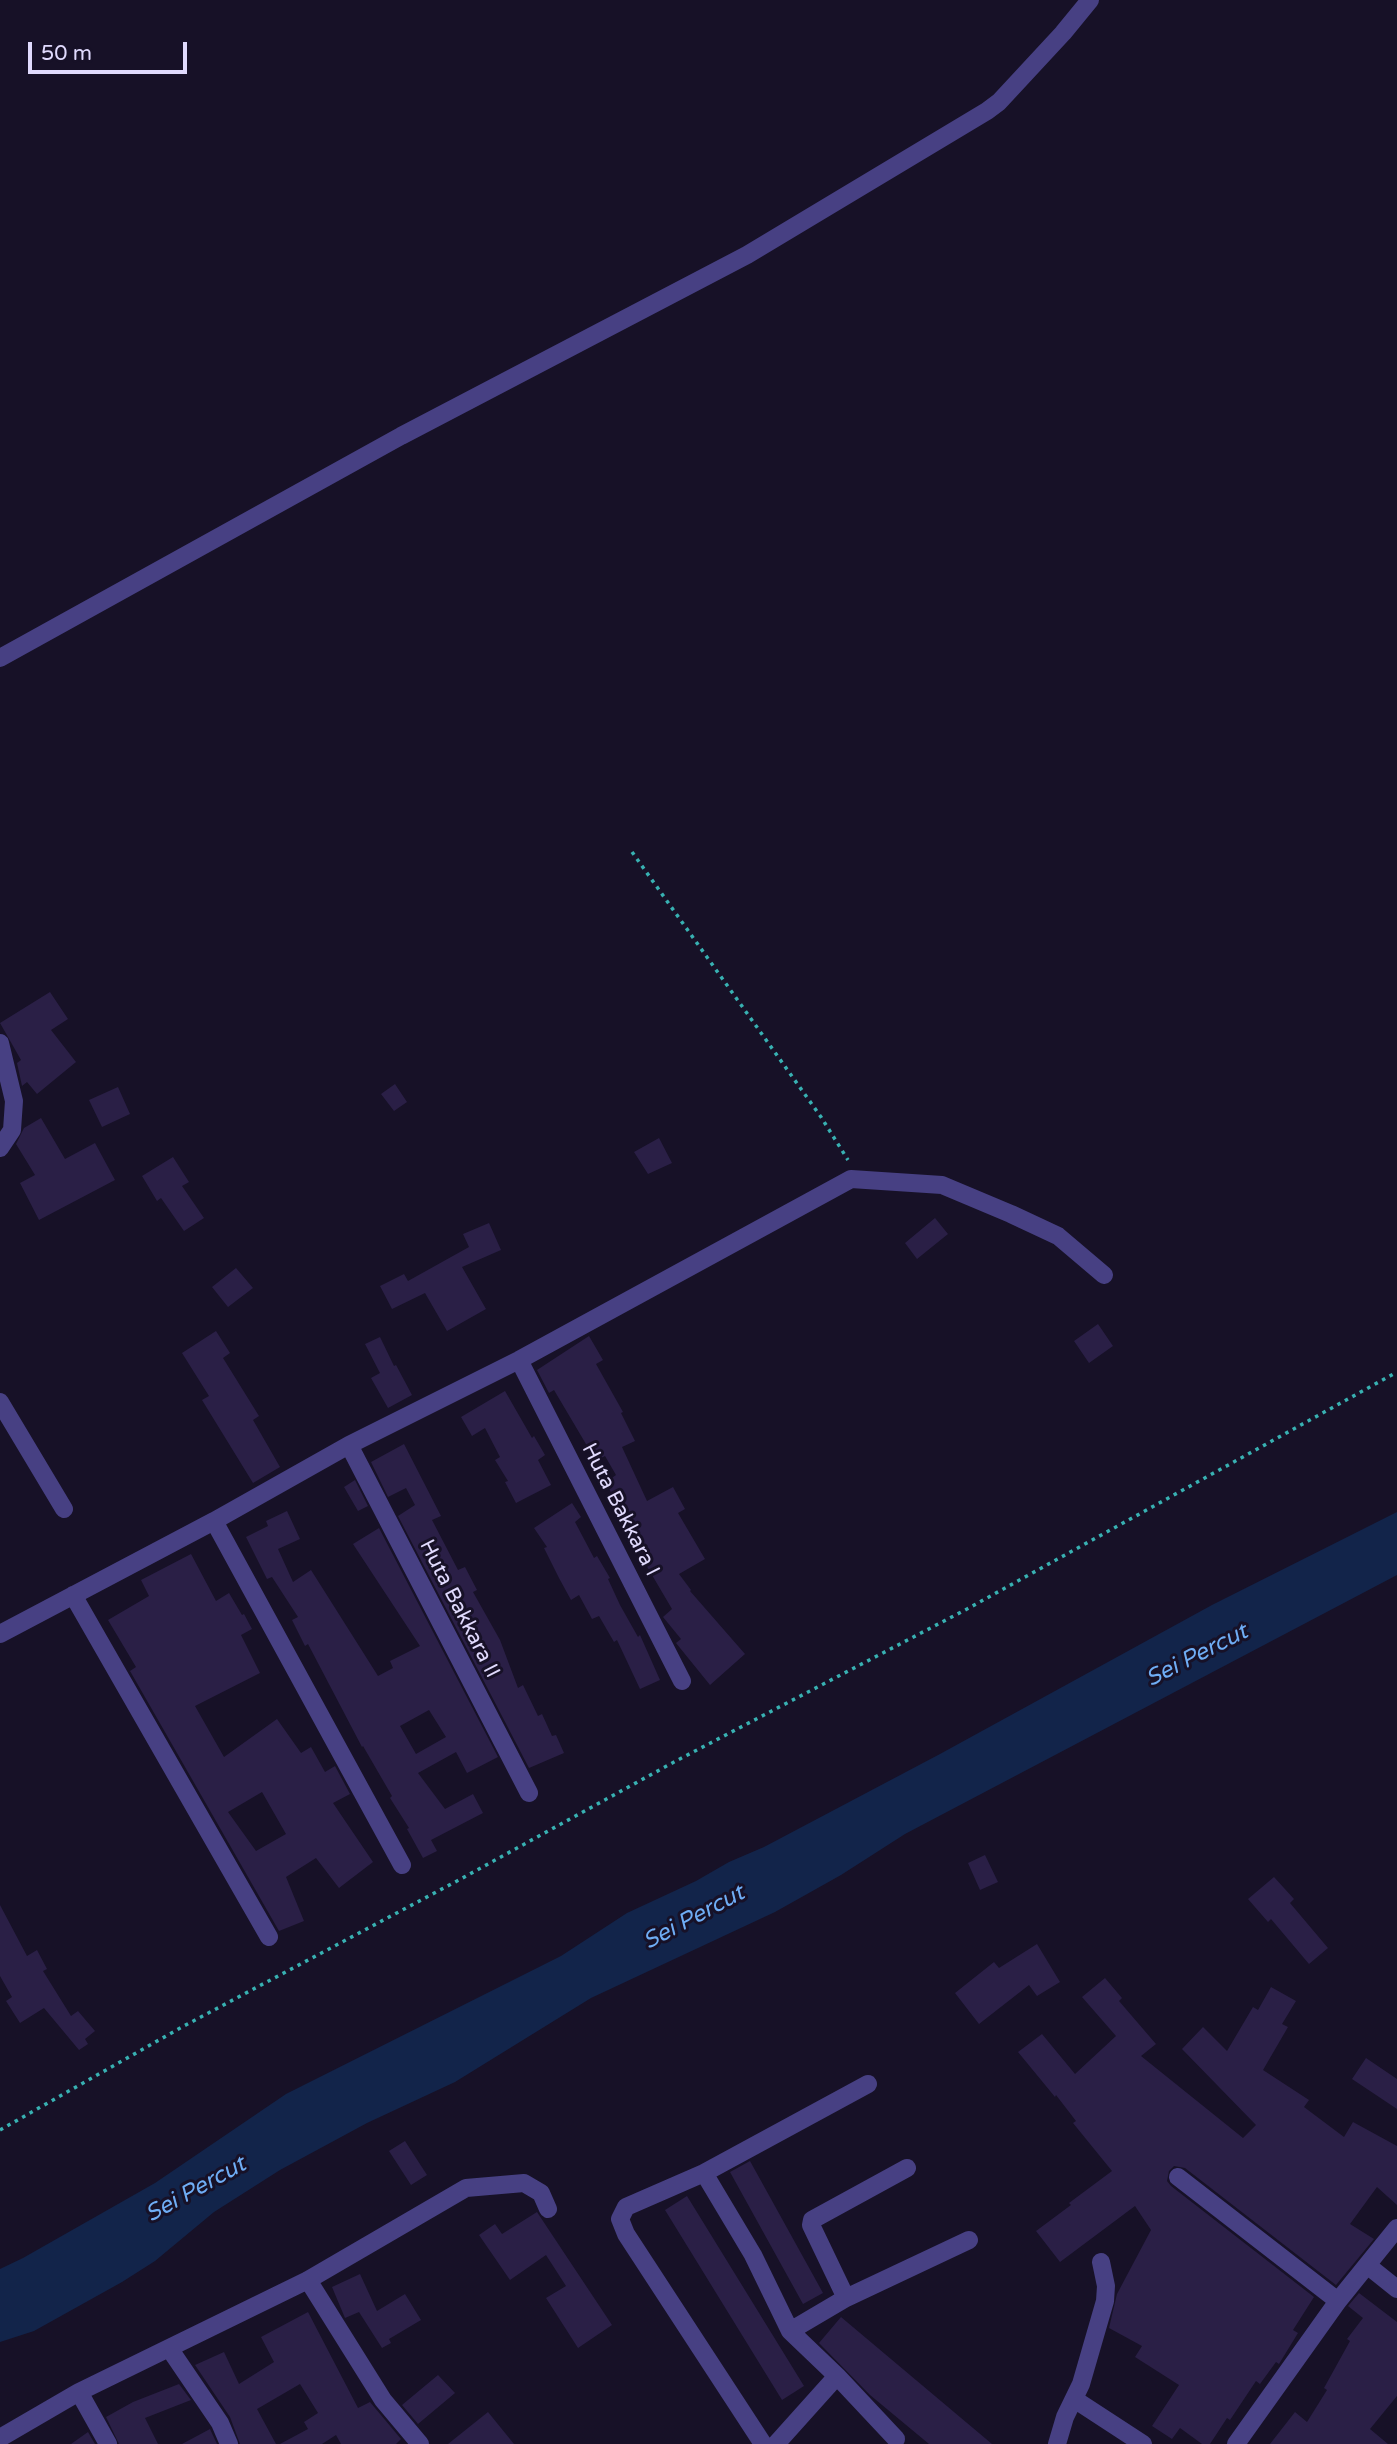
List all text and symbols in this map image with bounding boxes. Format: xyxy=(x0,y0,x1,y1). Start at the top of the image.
scale bar xyxy=(32,28,191,72)
text: 50 m xyxy=(41,41,92,66)
street label: Huta Bakkara I xyxy=(576,1439,664,1581)
street label: Huta Bakkara II xyxy=(413,1536,505,1682)
water label: Sei Percut xyxy=(1141,1619,1253,1693)
water label: Sei Percut xyxy=(639,1880,749,1956)
water label: Sei Percut xyxy=(141,2151,251,2229)

